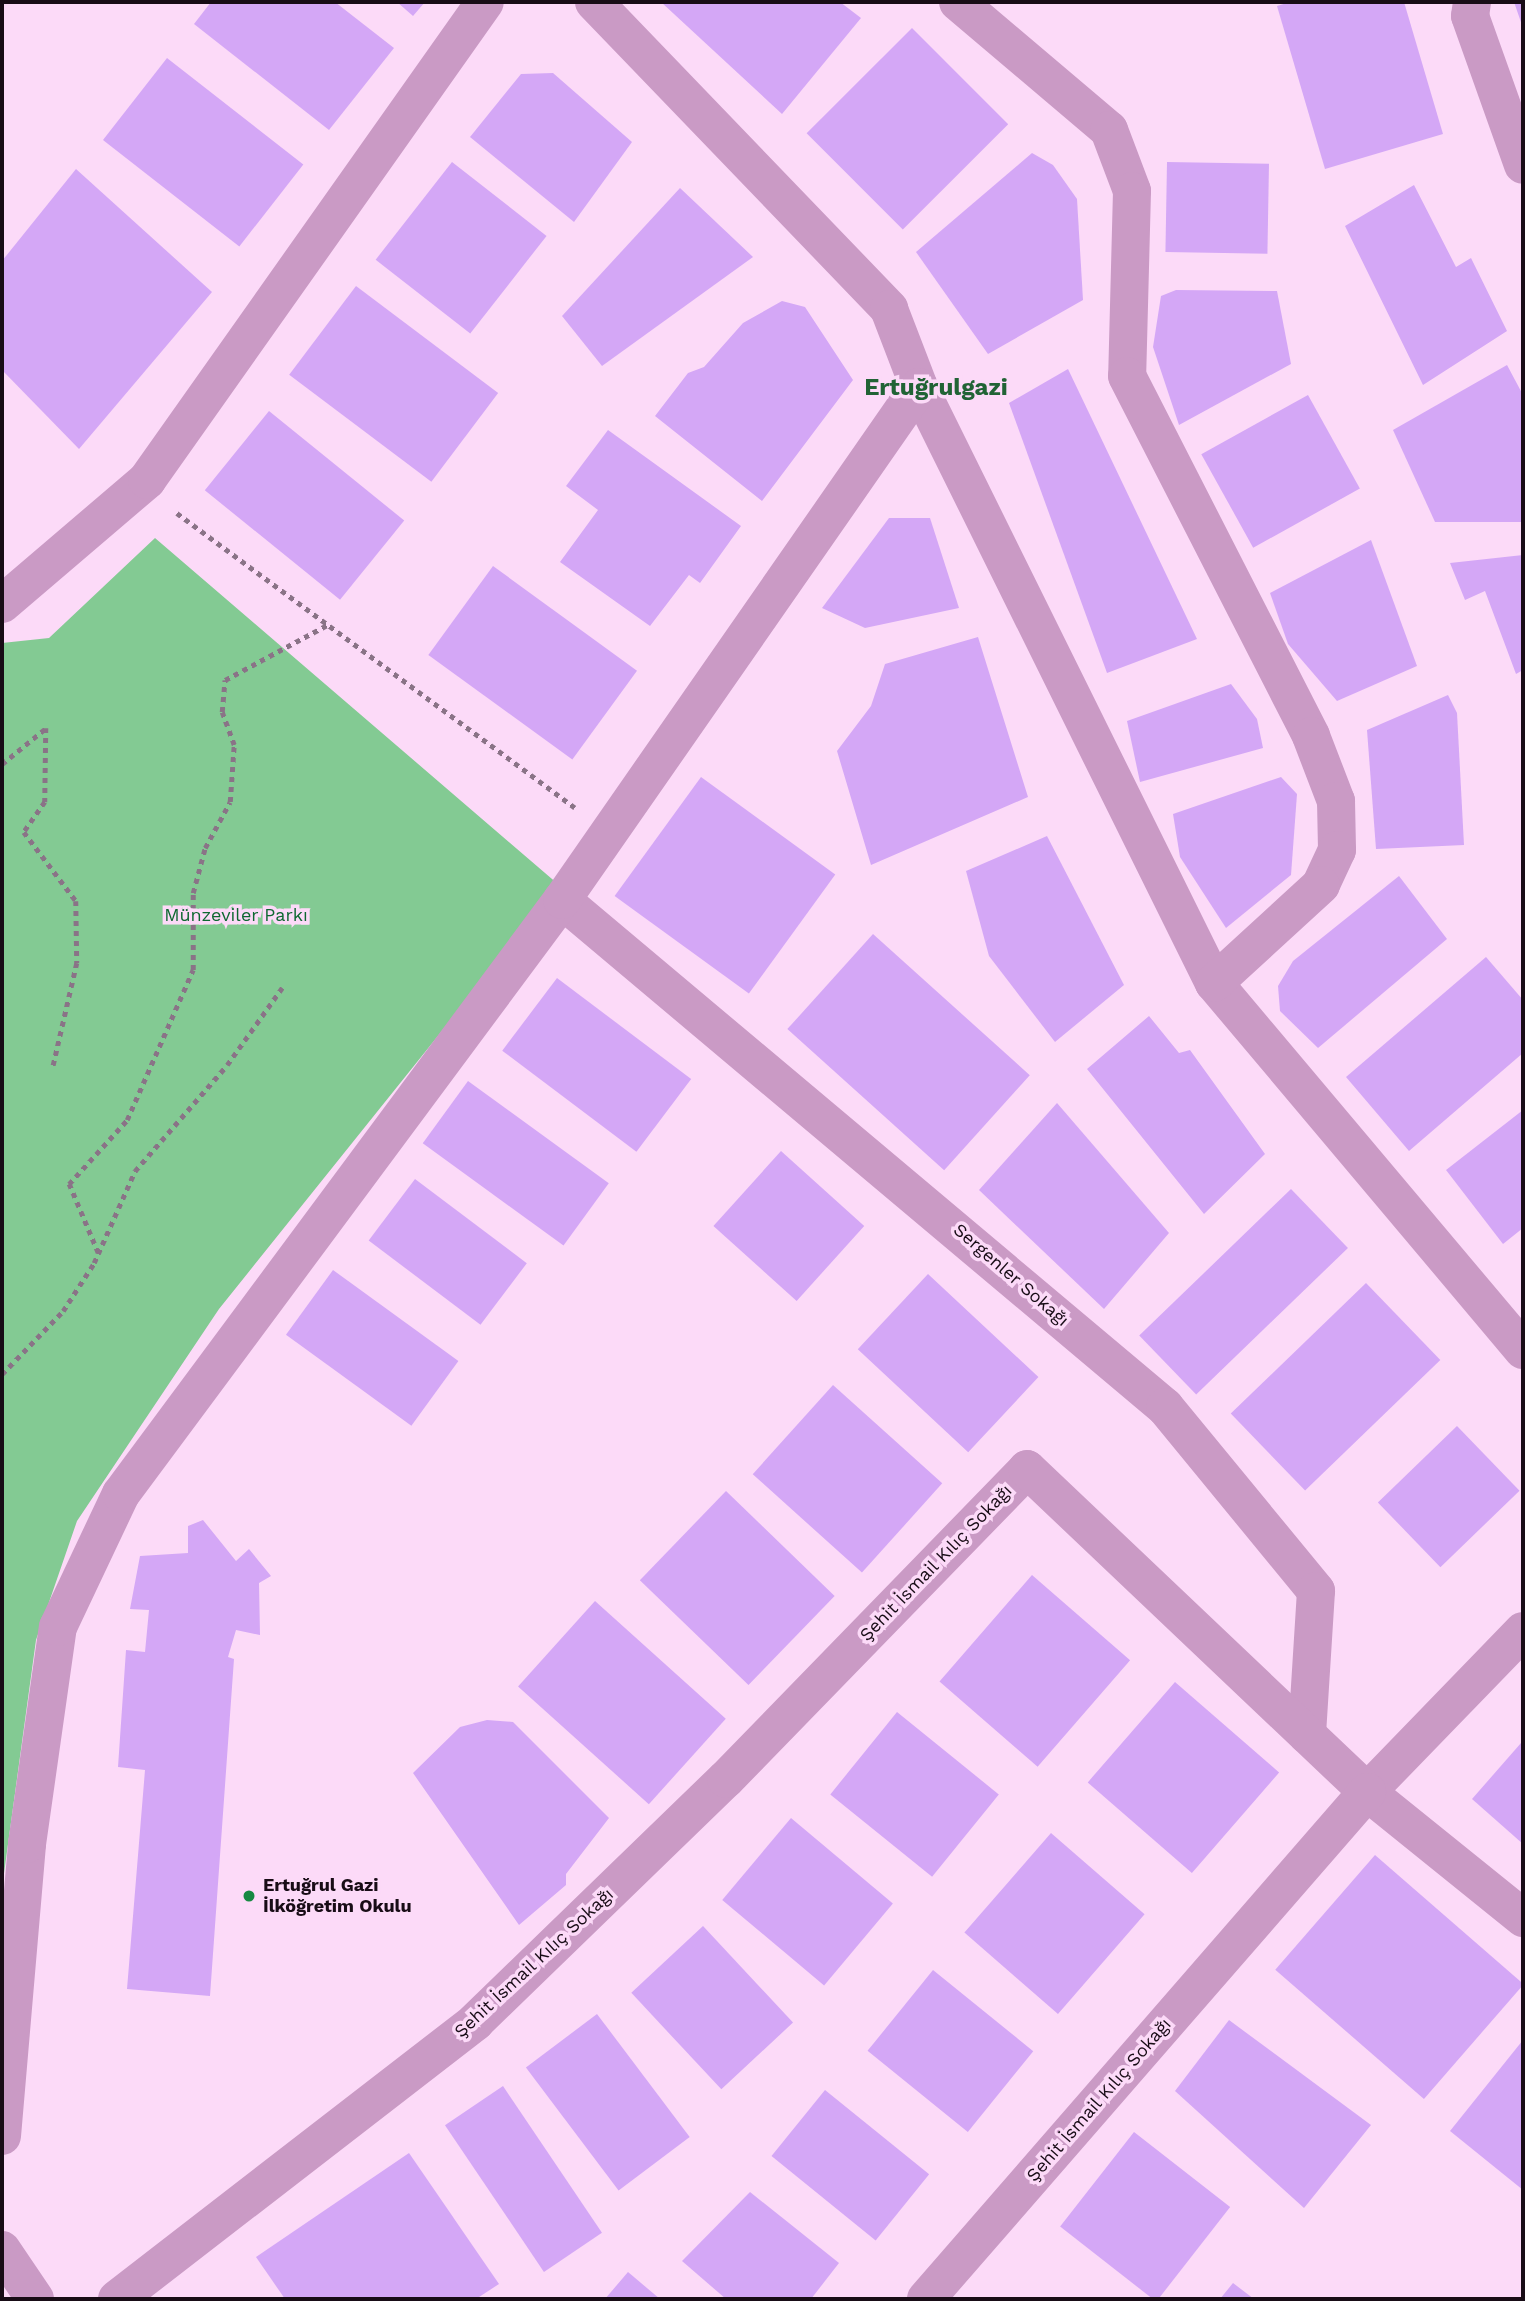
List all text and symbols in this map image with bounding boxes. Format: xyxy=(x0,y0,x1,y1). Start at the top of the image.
district label: Ertuğrulgazi xyxy=(864,374,1008,402)
park label: Münzeviler Parkı xyxy=(164,904,308,926)
street label: Sergenler Sokağı xyxy=(949,1219,1073,1331)
street label: Şehit İsmail Kılıç Sokağı xyxy=(855,1480,1017,1646)
place label: Ertuğrul Gazi İlköğretim Okulu xyxy=(263,1875,412,1918)
street label: Şehit İsmail Kılıç Sokağı xyxy=(450,1883,618,2043)
marker: Ertuğrul Gazi İlköğretim Okulu xyxy=(241,1888,257,1904)
street label: Şehit İsmail Kılıç Sokağı xyxy=(1022,2014,1176,2186)

